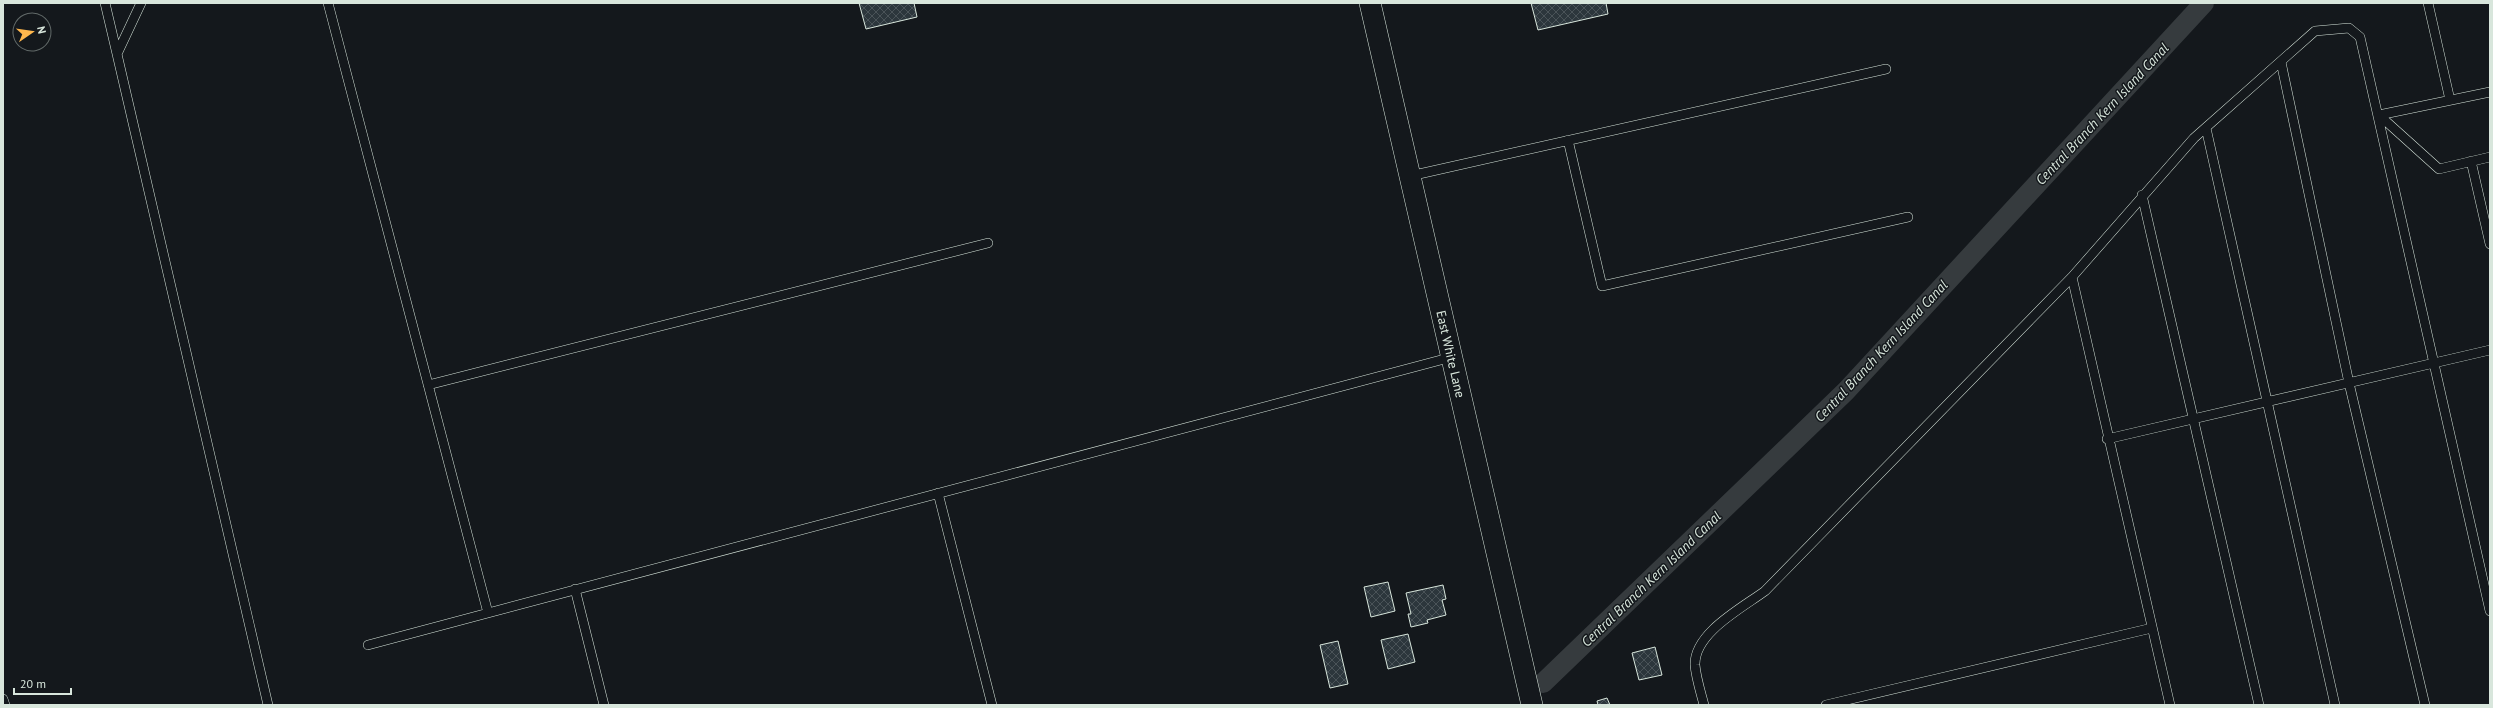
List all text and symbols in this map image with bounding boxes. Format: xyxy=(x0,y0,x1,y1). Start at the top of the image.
north arrow xyxy=(12,12,52,52)
text: N xyxy=(34,25,49,35)
water label: Central Branch Kern Island Canal xyxy=(2031,39,2173,189)
water label: Central Branch Kern Island Canal xyxy=(1810,276,1952,426)
street label: East White Lane xyxy=(1432,309,1469,399)
water label: Central Branch Kern Island Canal xyxy=(1577,507,1725,651)
scale bar xyxy=(14,670,71,696)
text: 20 m xyxy=(20,676,46,691)

